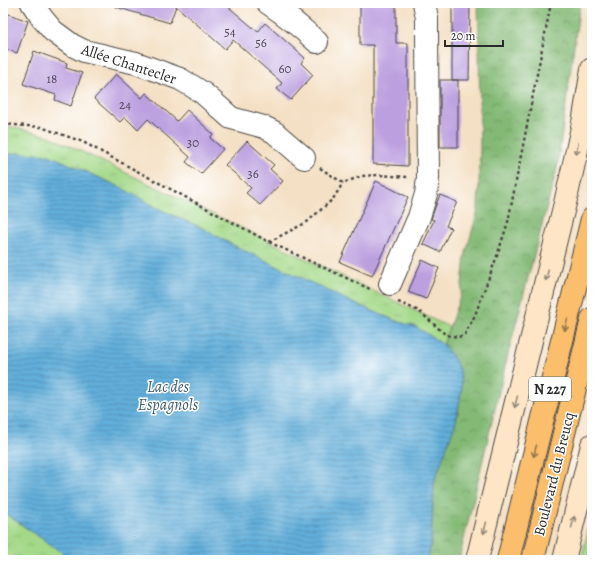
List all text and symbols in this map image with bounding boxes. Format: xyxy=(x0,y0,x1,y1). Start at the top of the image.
scale bar xyxy=(445,22,503,48)
house number: 54 xyxy=(224,23,236,40)
text: 20 m xyxy=(451,28,475,44)
house number: 56 xyxy=(255,34,267,51)
street label: Allée Chantecler xyxy=(78,39,179,89)
house number: 60 xyxy=(279,60,292,77)
house number: 18 xyxy=(47,70,57,87)
house number: 24 xyxy=(119,96,131,113)
house number: 30 xyxy=(187,134,199,151)
one-way arrow xyxy=(573,142,581,155)
house number: 36 xyxy=(247,165,259,182)
one-way arrow xyxy=(543,269,550,282)
one-way arrow xyxy=(562,318,569,331)
water label: Lac des Espagnols xyxy=(138,376,199,416)
road number: N 227 xyxy=(529,377,571,401)
one-way arrow xyxy=(512,395,519,408)
street label: Boulevard du Breucq xyxy=(529,410,579,538)
one-way arrow xyxy=(531,444,538,457)
one-way arrow xyxy=(570,516,577,529)
one-way arrow xyxy=(481,521,488,534)

